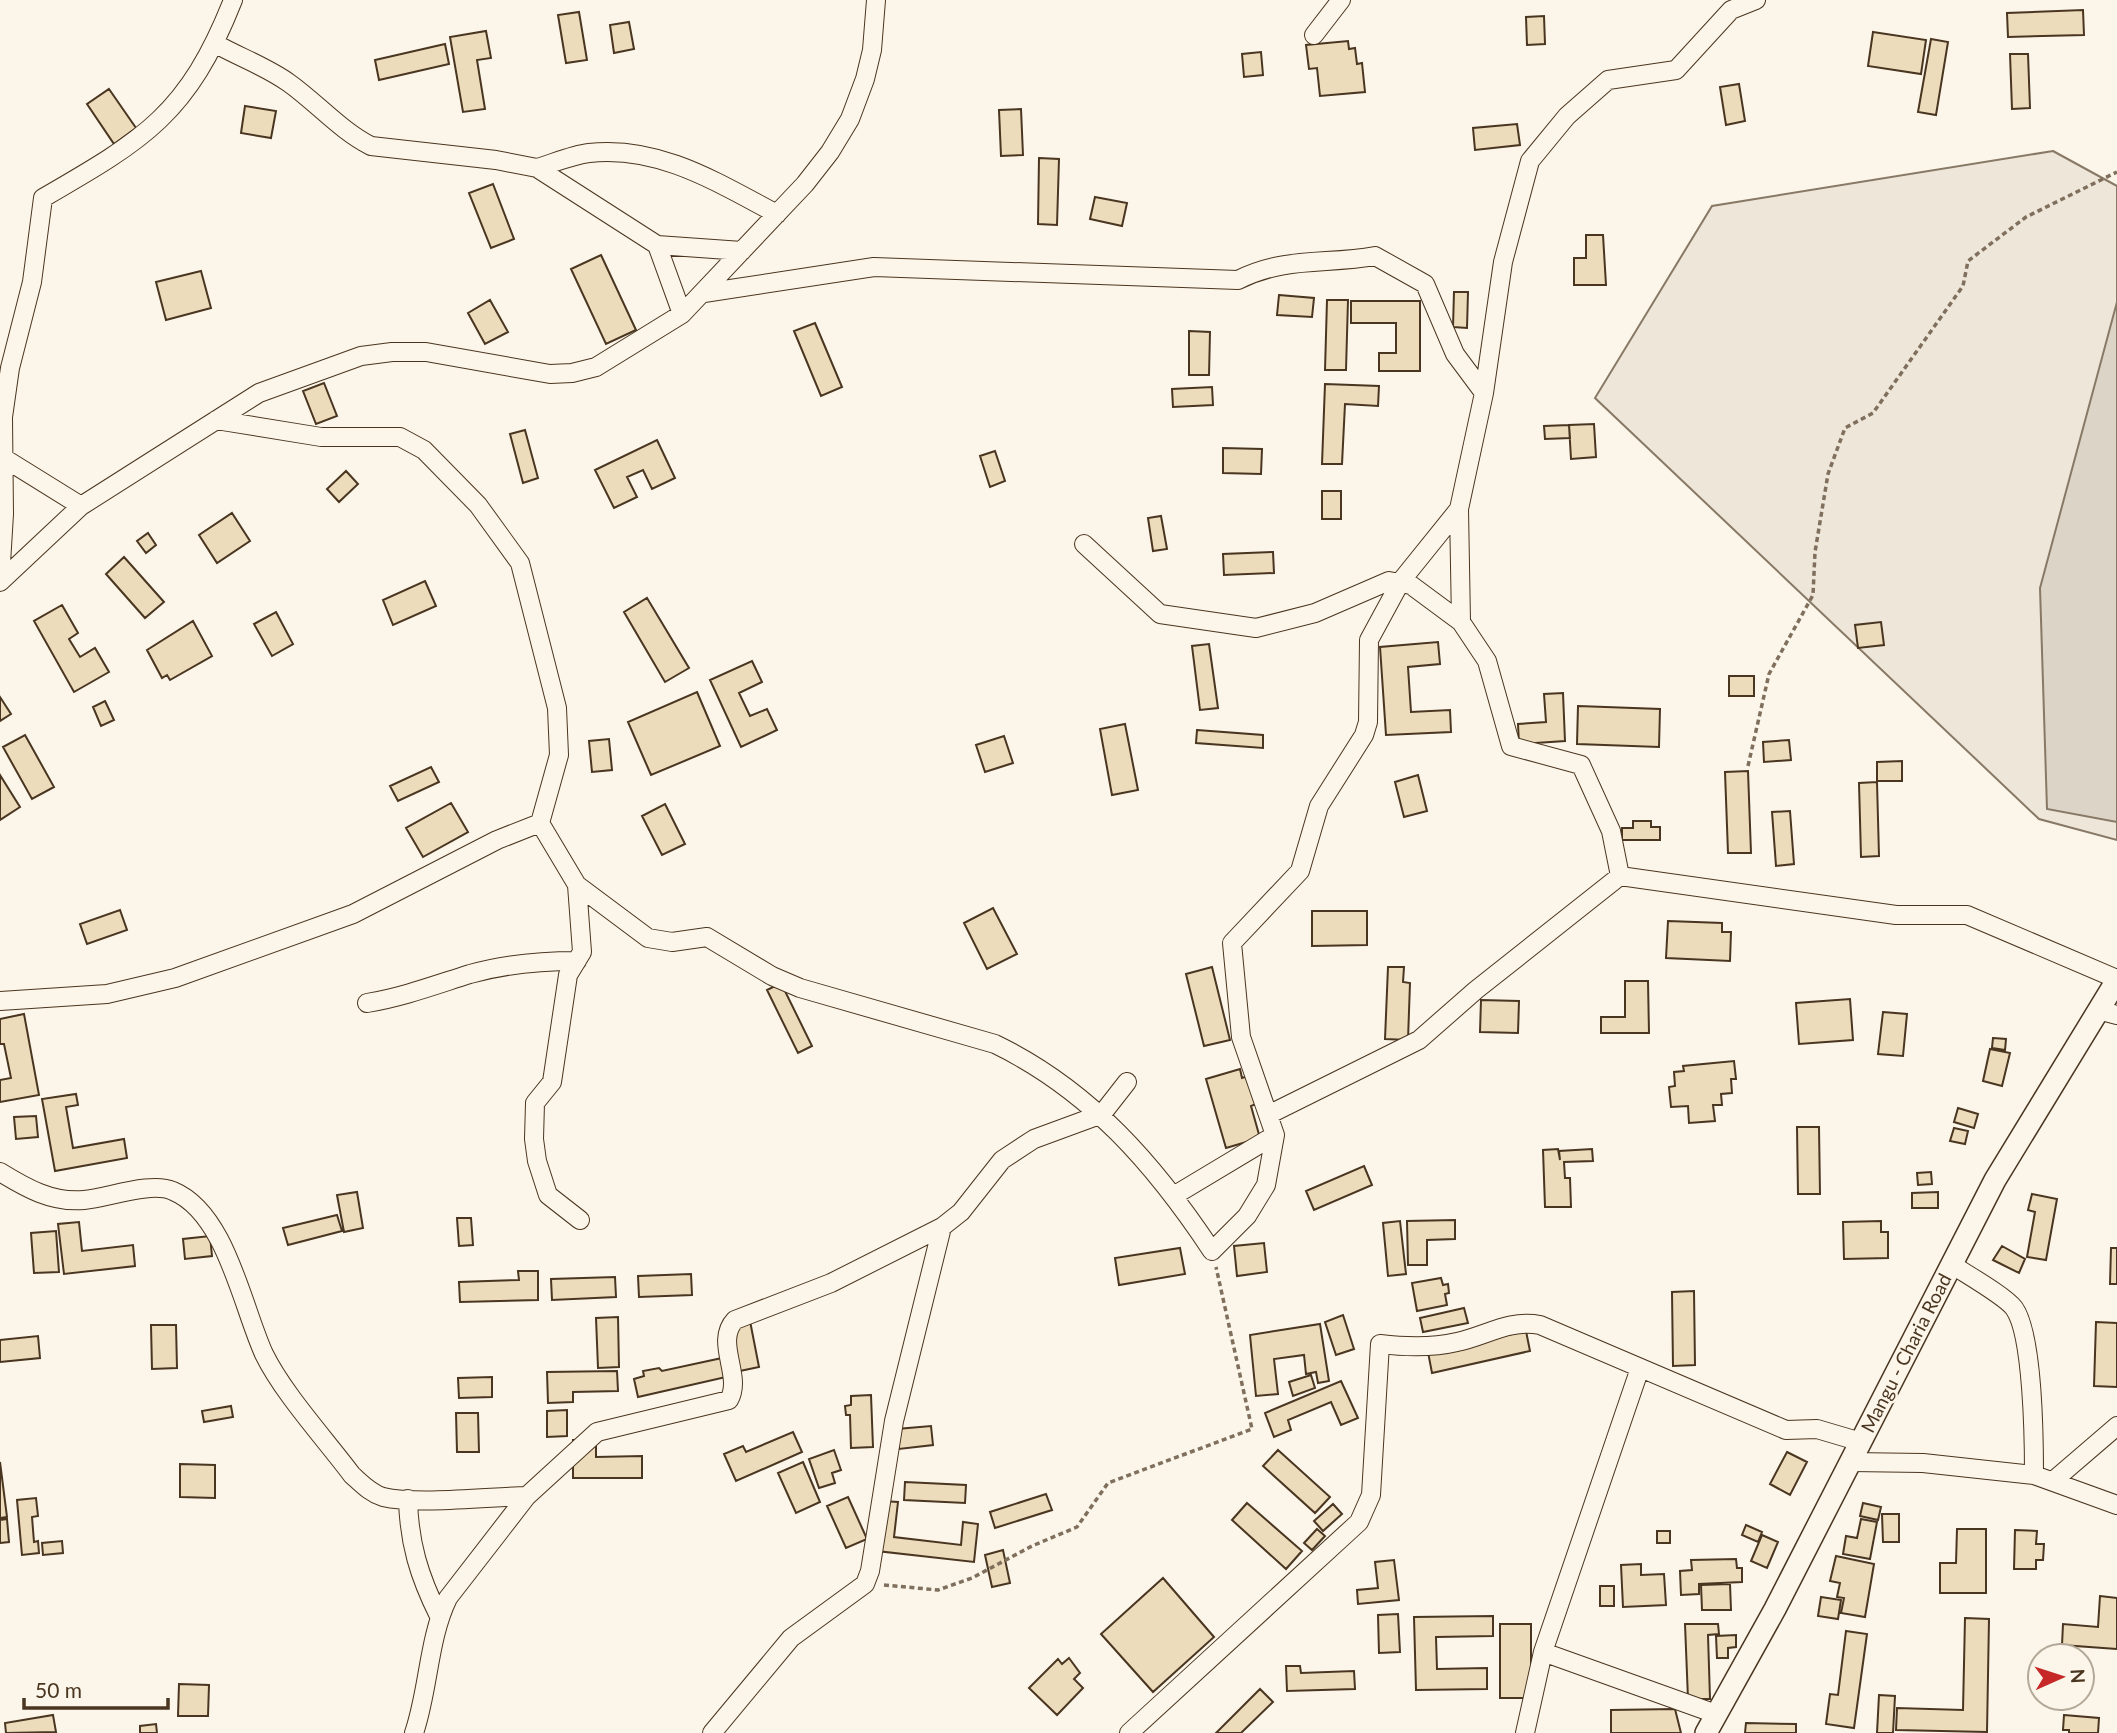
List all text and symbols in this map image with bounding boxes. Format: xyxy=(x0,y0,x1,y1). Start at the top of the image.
street label: Mangu - Charia Road xyxy=(1856,1269,1956,1436)
north arrow xyxy=(2026,1642,2096,1712)
scale bar xyxy=(24,1666,168,1710)
text: N xyxy=(2067,1668,2090,1684)
text: 50 m xyxy=(35,1677,82,1702)

